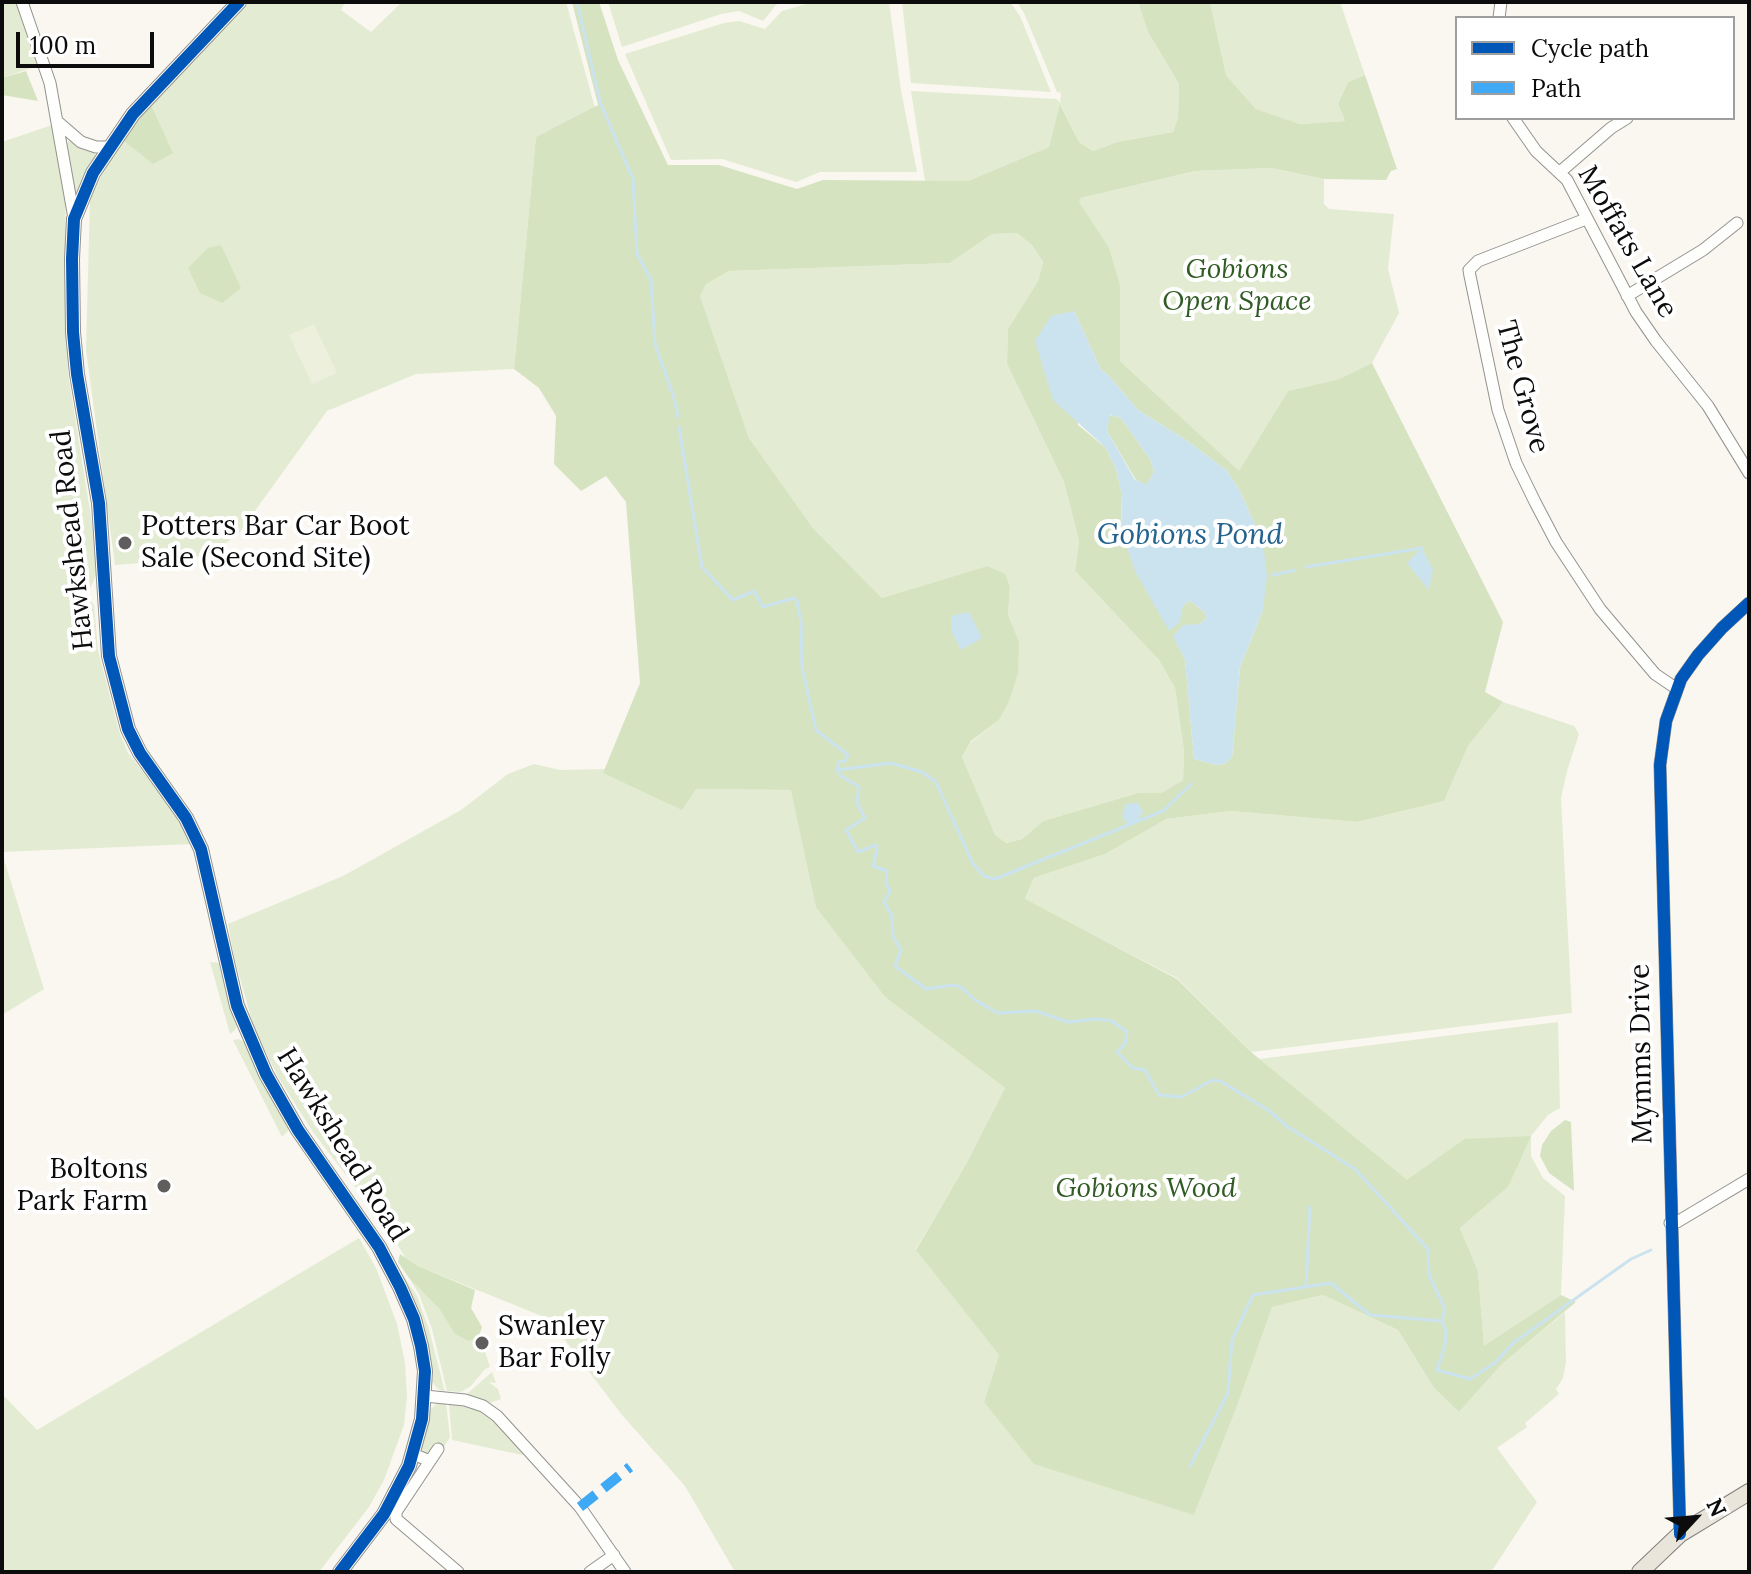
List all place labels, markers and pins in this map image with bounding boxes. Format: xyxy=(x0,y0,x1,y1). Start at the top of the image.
place label: Potters Bar Car Boot Sale (Second Site) xyxy=(141,510,410,576)
marker: Potters Bar Car Boot Sale (Second Site) xyxy=(116,534,134,552)
place label: Boltons Park Farm xyxy=(17,1153,148,1219)
marker: Boltons Park Farm xyxy=(155,1177,173,1195)
place label: Swanley Bar Folly xyxy=(498,1310,611,1376)
marker: Swanley Bar Folly xyxy=(473,1334,491,1352)

